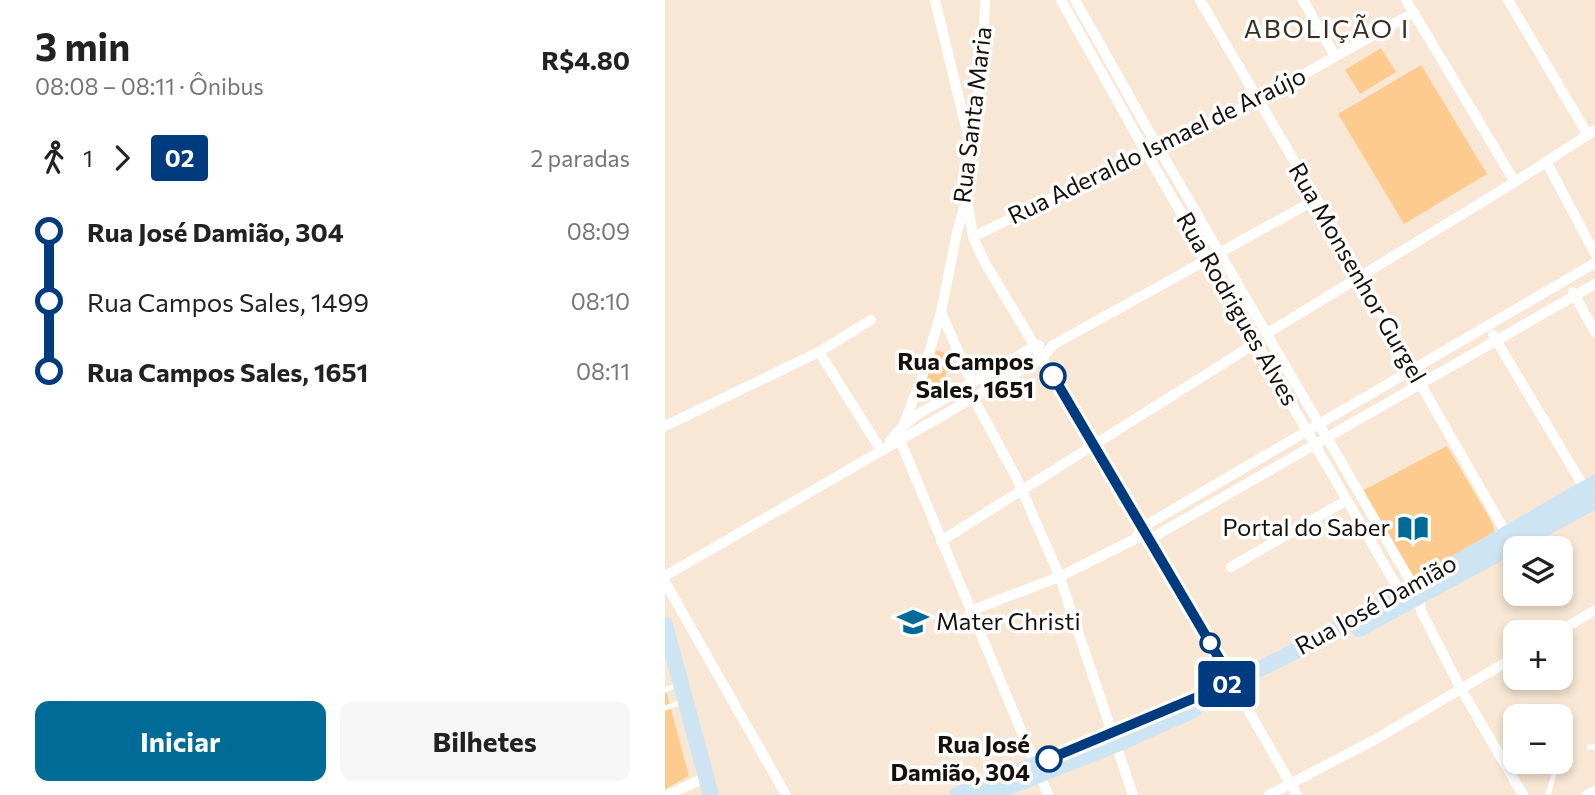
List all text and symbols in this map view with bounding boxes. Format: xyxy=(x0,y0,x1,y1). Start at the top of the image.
district label: ABOLIÇÃO I xyxy=(1244,12,1410,43)
text: 3 min xyxy=(35,22,130,69)
street label: Rua Santa Maria xyxy=(946,25,997,205)
text: R$4.80 xyxy=(541,44,630,75)
street label: Rua Aderaldo Ismael de Araújo xyxy=(1003,60,1310,230)
text: 08:08 – 08:11 · Ônibus xyxy=(35,72,264,100)
icon: walk xyxy=(35,139,73,177)
icon: forward xyxy=(103,139,141,177)
text: 02 xyxy=(165,143,194,172)
text: 1 xyxy=(83,144,93,172)
text: 2 paradas xyxy=(530,144,630,172)
street label: Rua Monsenhor Gurgel xyxy=(1283,157,1433,387)
street label: Rua Rodrigues Alves xyxy=(1171,206,1305,410)
text: Rua José Damião, 304 xyxy=(87,216,344,247)
text: 08:09 xyxy=(567,217,630,245)
text: Rua Campos Sales, 1499 xyxy=(87,286,369,317)
text: 08:10 xyxy=(571,287,630,315)
place label: Rua Campos Sales, 1651 xyxy=(897,346,1034,403)
text: Rua Campos Sales, 1651 xyxy=(87,356,368,387)
text: 08:11 xyxy=(576,357,630,385)
marker: Rua Campos Sales, 1651 xyxy=(1040,363,1066,389)
library icon: Portal do Saber xyxy=(1396,511,1430,545)
place label: Portal do Saber xyxy=(1222,512,1390,541)
map controls xyxy=(1503,536,1573,774)
button: layers xyxy=(1503,536,1573,606)
street label: Rua José Damião xyxy=(1290,547,1461,660)
school or university icon: Mater Christi xyxy=(896,605,930,639)
place label: Mater Christi xyxy=(936,606,1081,635)
button: + xyxy=(1503,620,1573,690)
unlabelled marker xyxy=(1200,633,1220,653)
line badge: 02 xyxy=(1195,661,1259,707)
text: 02 xyxy=(1212,669,1242,698)
button: Iniciar xyxy=(35,701,326,781)
button: Bilhetes xyxy=(340,701,630,781)
button: − xyxy=(1503,704,1573,774)
place label: Rua José Damião, 304 xyxy=(890,729,1030,786)
marker: Rua José Damião, 304 xyxy=(1036,746,1062,772)

